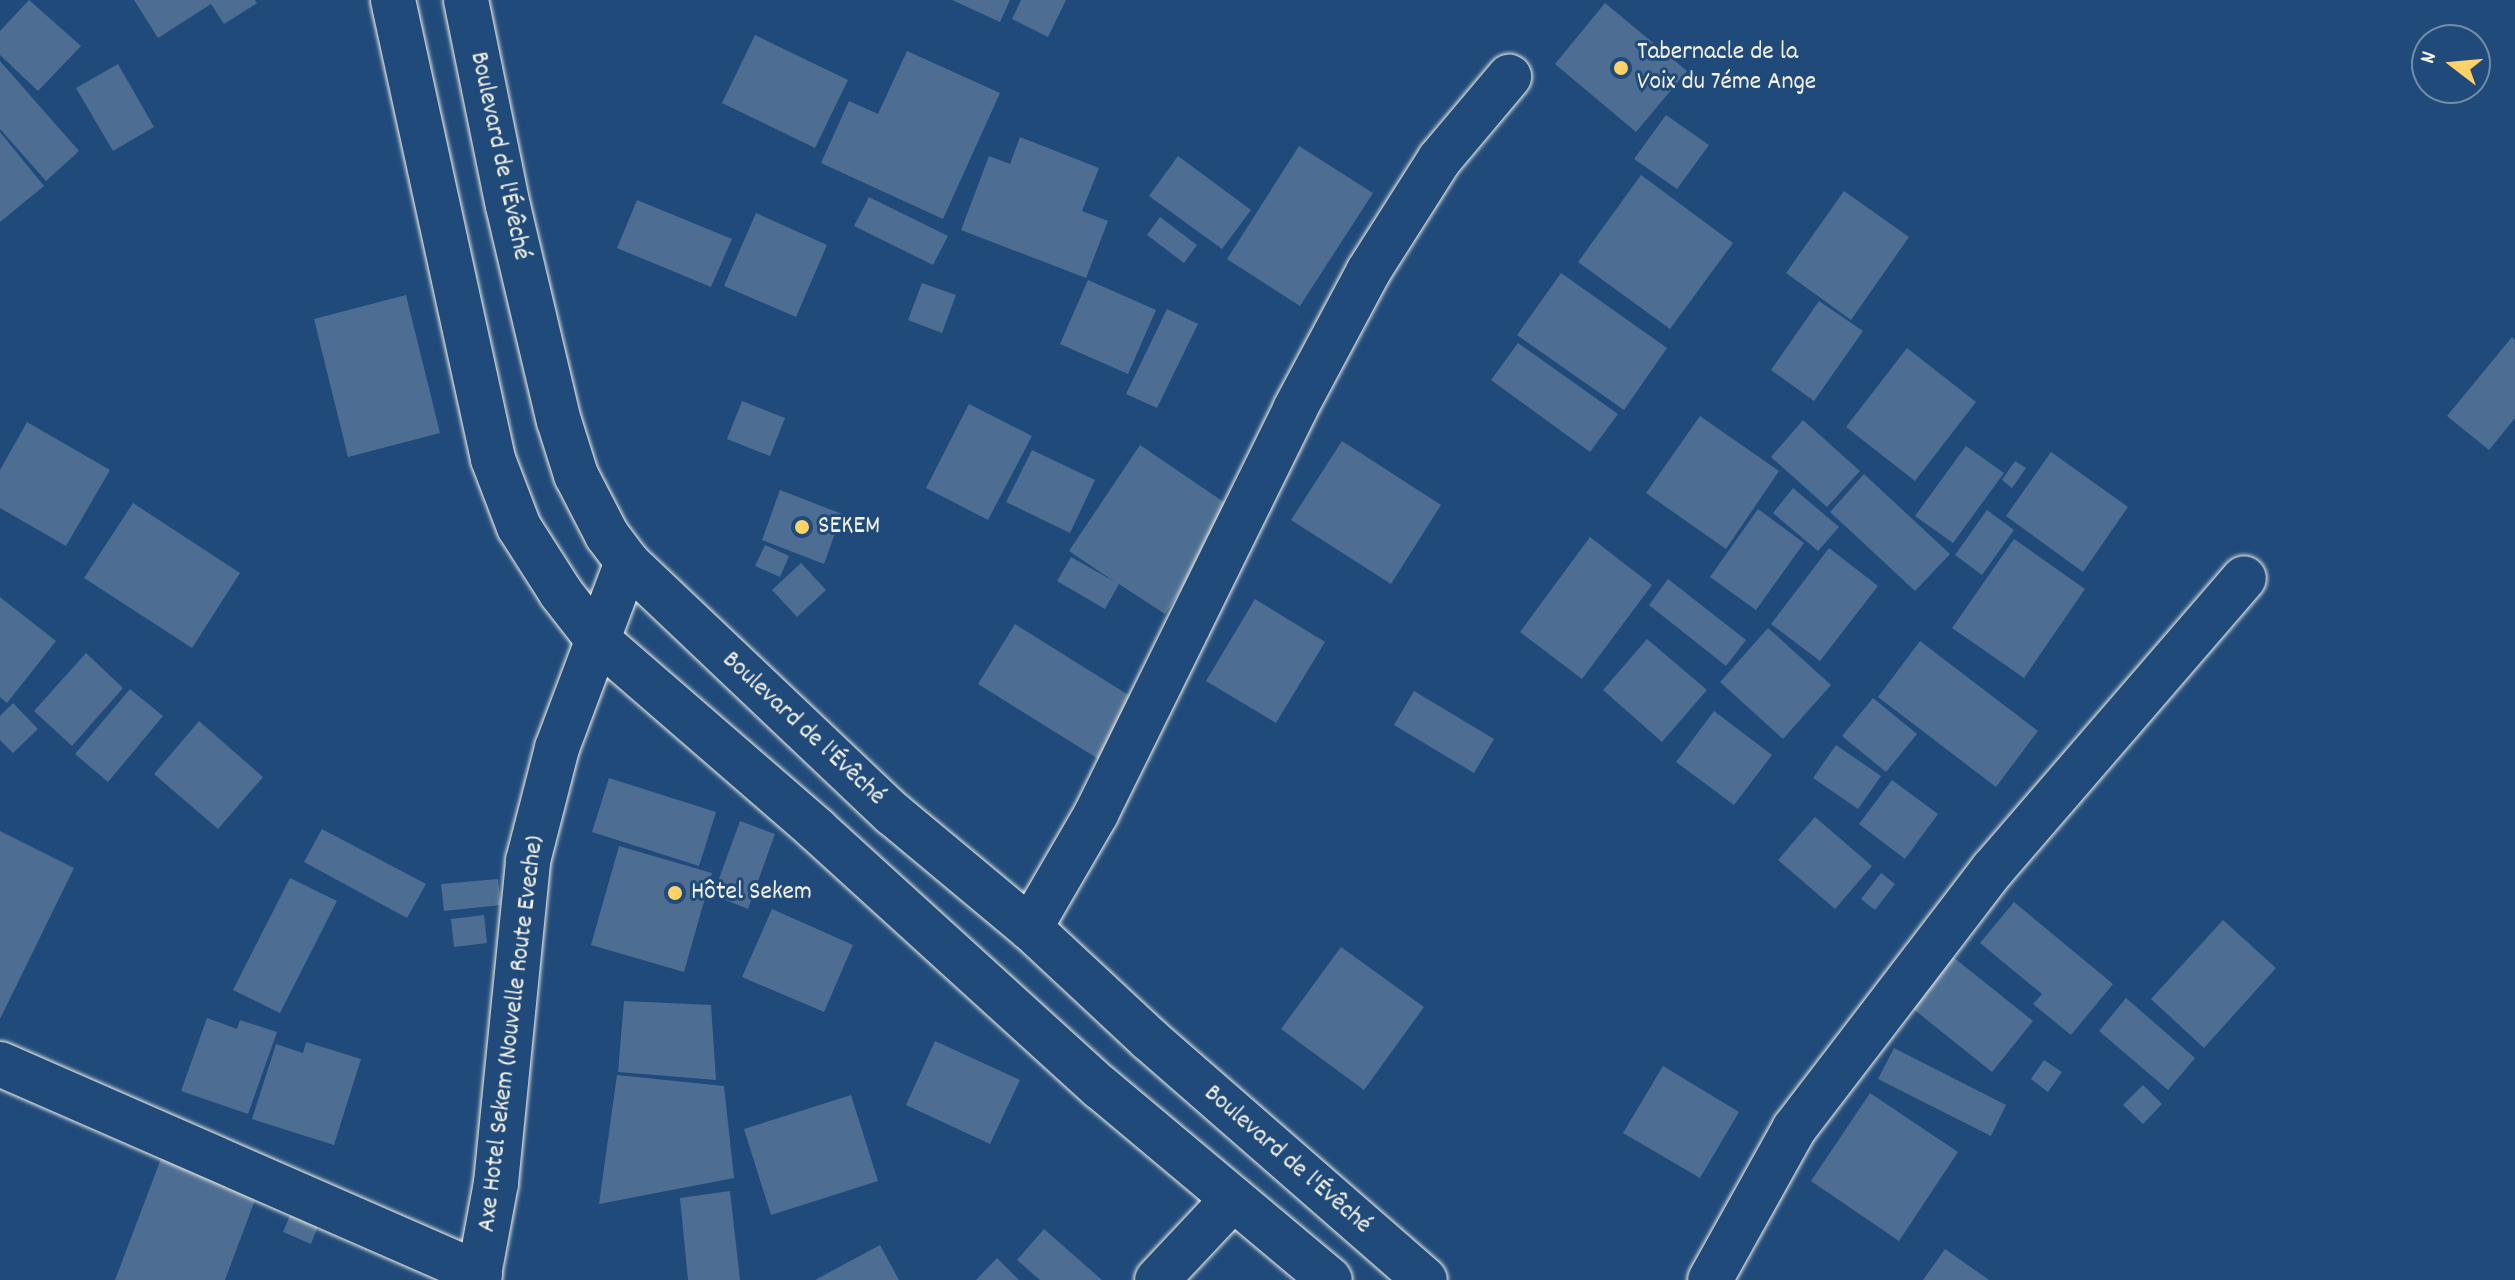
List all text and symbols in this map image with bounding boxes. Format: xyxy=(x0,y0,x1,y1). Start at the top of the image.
north arrow xyxy=(2411,24,2491,104)
place label: Tabernacle de la Voix du 7éme Ange xyxy=(1637,37,1816,98)
text: N xyxy=(2413,48,2446,67)
street label: Boulevard de l'Évêché xyxy=(462,49,536,263)
marker: Tabernacle de la Voix du 7éme Ange xyxy=(1612,59,1630,77)
place label: SEKEM xyxy=(818,511,880,543)
marker: SEKEM xyxy=(793,518,811,536)
street label: Boulevard de l'Évêché xyxy=(715,645,891,813)
street label: Axe Hotel Sekem (Nouvelle Route Eveche) xyxy=(472,834,552,1234)
place label: Hôtel Sekem xyxy=(691,877,812,909)
marker: Hôtel Sekem xyxy=(666,884,684,902)
street label: Boulevard de l'Évêché xyxy=(1197,1079,1377,1241)

